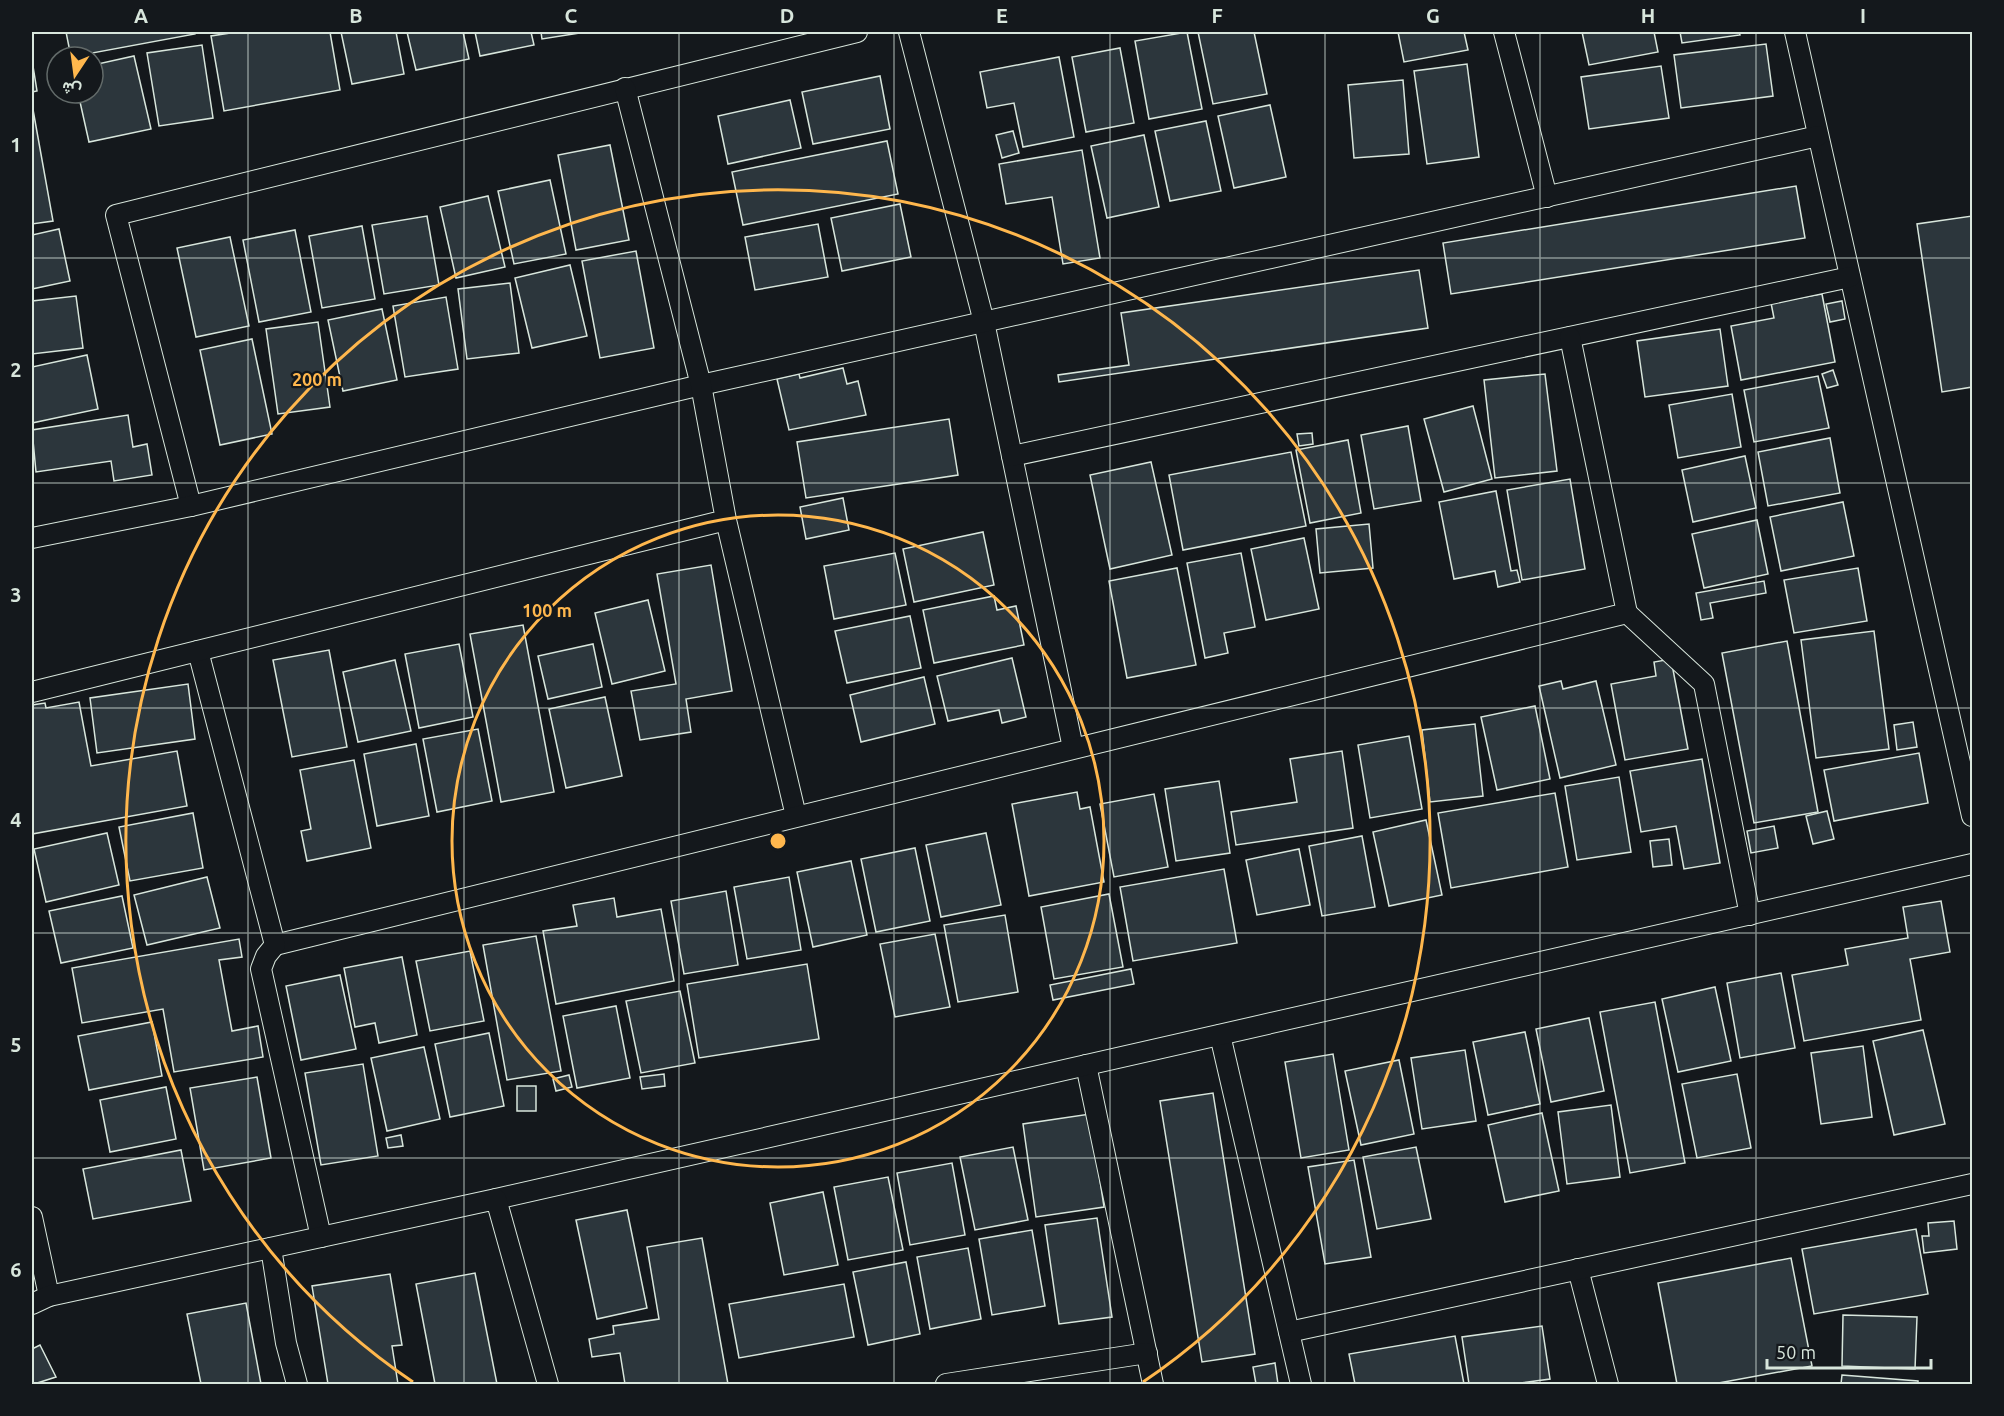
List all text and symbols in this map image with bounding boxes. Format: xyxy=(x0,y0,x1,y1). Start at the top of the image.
text: A xyxy=(134,4,148,27)
text: B xyxy=(349,4,363,27)
text: C xyxy=(565,4,578,27)
text: D xyxy=(780,4,794,27)
text: E xyxy=(996,4,1008,27)
text: F xyxy=(1211,4,1223,27)
text: G xyxy=(1426,4,1440,27)
text: H xyxy=(1641,4,1655,27)
text: I xyxy=(1860,4,1866,27)
north arrow xyxy=(45,45,105,105)
text: ش xyxy=(60,78,83,101)
text: 1 xyxy=(10,133,22,156)
text: 2 xyxy=(10,358,22,381)
text: 200 m xyxy=(292,369,342,389)
text: 3 xyxy=(10,583,22,606)
text: 100 m xyxy=(522,600,572,620)
text: 4 xyxy=(10,808,22,831)
centre of rings xyxy=(768,831,788,851)
text: 5 xyxy=(10,1033,22,1056)
text: 6 xyxy=(10,1258,22,1281)
scale bar xyxy=(1767,1332,1930,1370)
text: 50 m xyxy=(1776,1342,1816,1362)

